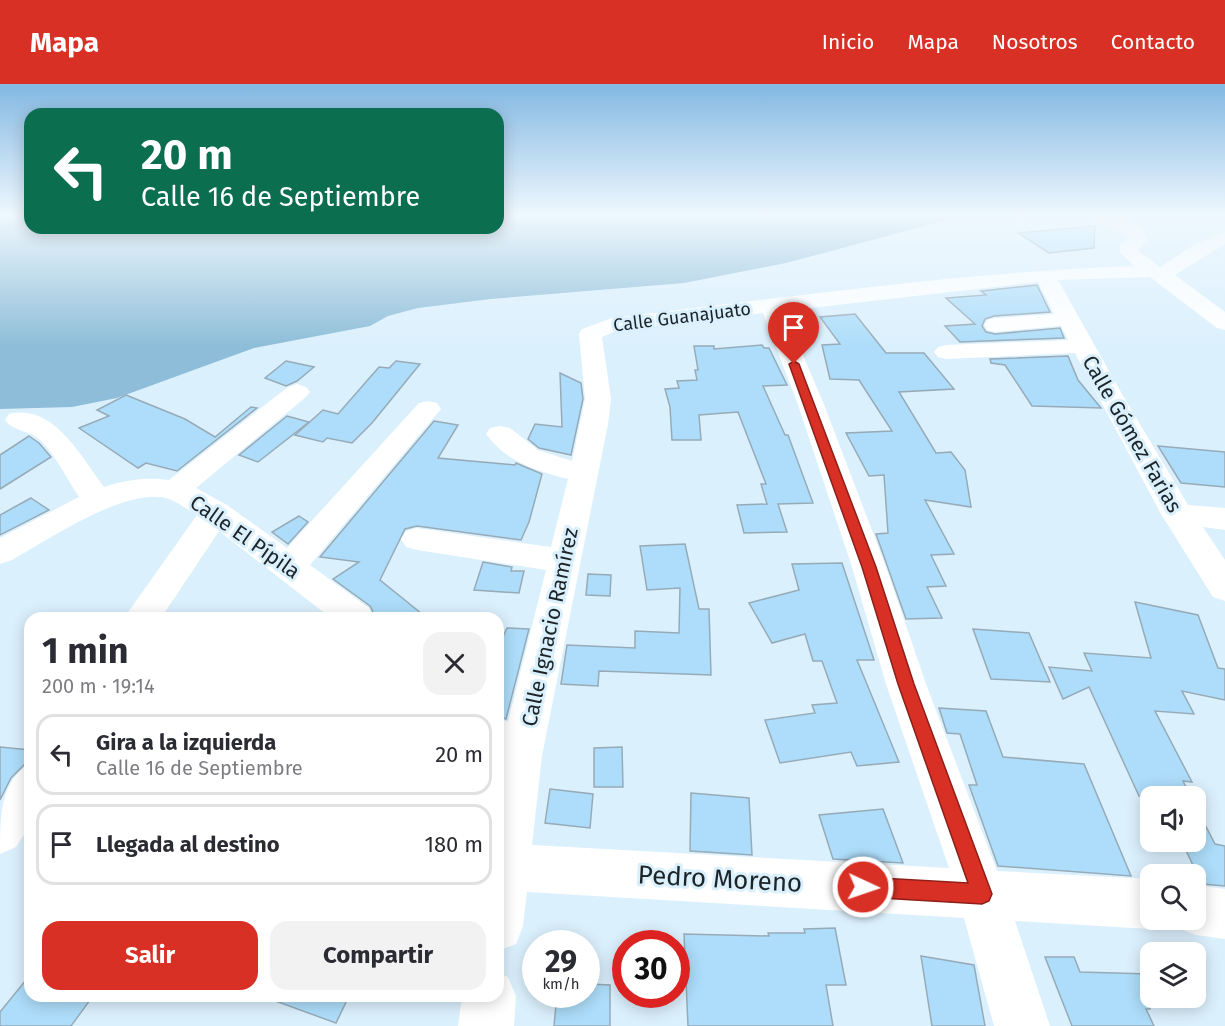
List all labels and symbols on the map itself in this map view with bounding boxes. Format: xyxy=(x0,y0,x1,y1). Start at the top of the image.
street label: Calle Guanajuato xyxy=(612,298,752,336)
pin xyxy=(768,302,819,364)
street label: Calle Gómez Farias xyxy=(1076,351,1188,517)
street label: Calle El Pípila xyxy=(185,489,305,585)
street label: Calle Ignacio Ramírez xyxy=(516,525,584,729)
position arrow xyxy=(831,855,895,919)
street label: Pedro Moreno xyxy=(637,859,803,899)
speed limit sign: 30 xyxy=(612,930,690,1008)

